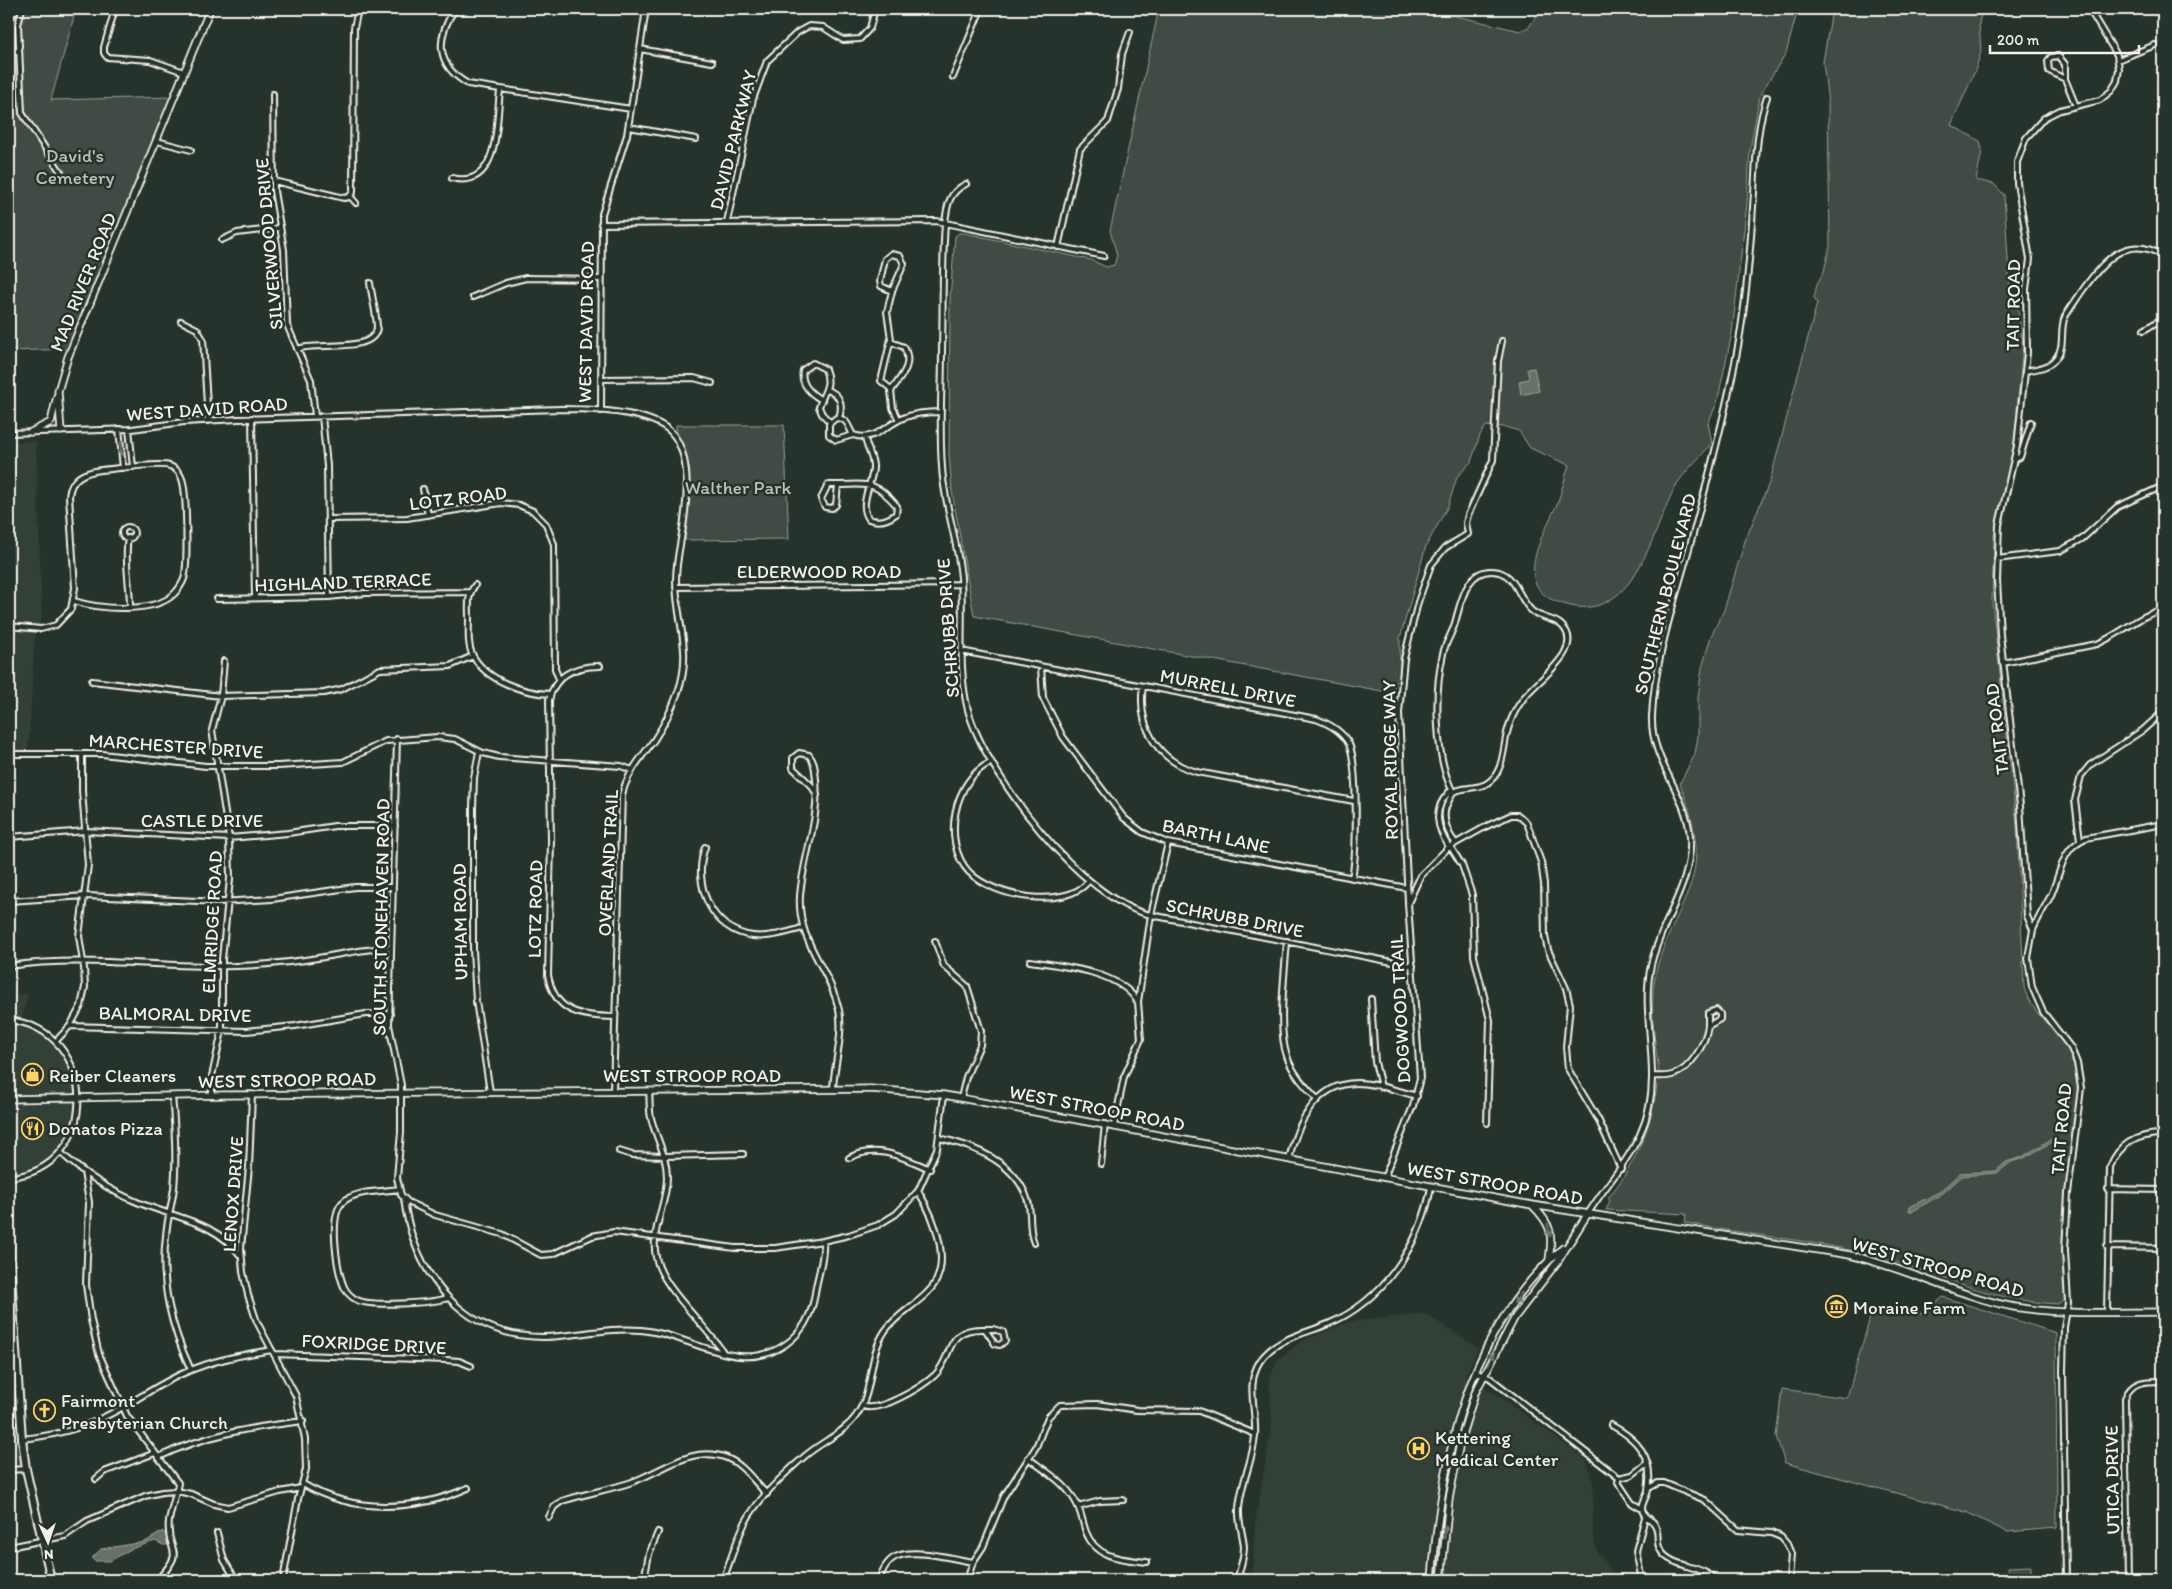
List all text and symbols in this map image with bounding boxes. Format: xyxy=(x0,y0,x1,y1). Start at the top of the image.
scale bar xyxy=(1990,22,2138,54)
text: 200 m xyxy=(1997,31,2040,49)
street label: DAVID PARKWAY xyxy=(704,67,762,212)
park label: David's Cemetery xyxy=(35,144,115,189)
street label: SILVERWOOD DRIVE xyxy=(250,157,288,331)
street label: MAD RIVER ROAD xyxy=(45,209,121,355)
street label: WEST DAVID ROAD xyxy=(573,241,599,403)
street label: TAIT ROAD xyxy=(2001,259,2025,351)
street label: WEST DAVID ROAD xyxy=(126,392,288,426)
one-way arrow xyxy=(117,441,125,457)
park label: Walther Park xyxy=(685,476,791,499)
street label: LOTZ ROAD xyxy=(408,481,508,515)
street label: SOUTHERN BOULEVARD xyxy=(1629,491,1701,697)
street label: SCHRUBB DRIVE xyxy=(932,557,964,699)
street label: ELDERWOOD ROAD xyxy=(737,560,901,583)
street label: HIGHLAND TERRACE xyxy=(254,567,432,597)
street label: MURRELL DRIVE xyxy=(1158,664,1298,712)
street label: ROYAL RIDGE WAY xyxy=(1377,680,1403,840)
street label: TAIT ROAD xyxy=(1980,682,2014,776)
street label: MARCHESTER DRIVE xyxy=(88,728,265,764)
street label: OVERLAND TRAIL xyxy=(593,789,623,937)
street label: SOUTH STONEHAVEN ROAD xyxy=(367,798,395,1036)
street label: CASTLE DRIVE xyxy=(141,809,263,832)
street label: BARTH LANE xyxy=(1160,813,1272,859)
street label: ELMRIDGE ROAD xyxy=(197,850,227,994)
street label: LOTZ ROAD xyxy=(523,860,547,958)
street label: UPHAM ROAD xyxy=(447,863,473,981)
street label: SCHRUBB DRIVE xyxy=(1164,893,1306,943)
street label: DOGWOOD TRAIL xyxy=(1385,934,1415,1084)
street label: BALMORAL DRIVE xyxy=(98,1001,252,1027)
shop icon: Reiber Cleaners xyxy=(21,1063,45,1087)
place label: Reiber Cleaners xyxy=(49,1064,176,1087)
street label: WEST STROOP ROAD xyxy=(603,1064,781,1087)
street label: WEST STROOP ROAD xyxy=(198,1067,376,1093)
street label: WEST STROOP ROAD xyxy=(1007,1080,1187,1136)
street label: TAIT ROAD xyxy=(2046,1082,2076,1176)
restaurant icon: Donatos Pizza xyxy=(20,1116,44,1140)
place label: Donatos Pizza xyxy=(48,1117,163,1140)
street label: LENOX DRIVE xyxy=(217,1135,249,1253)
street label: WEST STROOP ROAD xyxy=(1405,1156,1585,1210)
one-way arrow xyxy=(1545,1222,1553,1238)
street label: WEST STROOP ROAD xyxy=(1849,1231,2027,1303)
one-way arrow xyxy=(1513,1291,1523,1305)
museum icon: Moraine Farm xyxy=(1825,1295,1849,1319)
place label: Moraine Farm xyxy=(1853,1296,1965,1319)
street label: FOXRIDGE DRIVE xyxy=(301,1329,447,1359)
one-way arrow xyxy=(1487,1352,1495,1366)
place label: Fairmont Presbyterian Church xyxy=(61,1389,228,1434)
church icon: Fairmont Presbyterian Church xyxy=(33,1399,57,1423)
street label: UTICA DRIVE xyxy=(2100,1425,2124,1535)
place label: Kettering Medical Center xyxy=(1435,1426,1559,1471)
hospital icon: Kettering Medical Center xyxy=(1407,1436,1431,1460)
north arrow xyxy=(22,1516,72,1566)
one-way arrow xyxy=(1441,1523,1449,1539)
text: N xyxy=(43,1546,54,1563)

